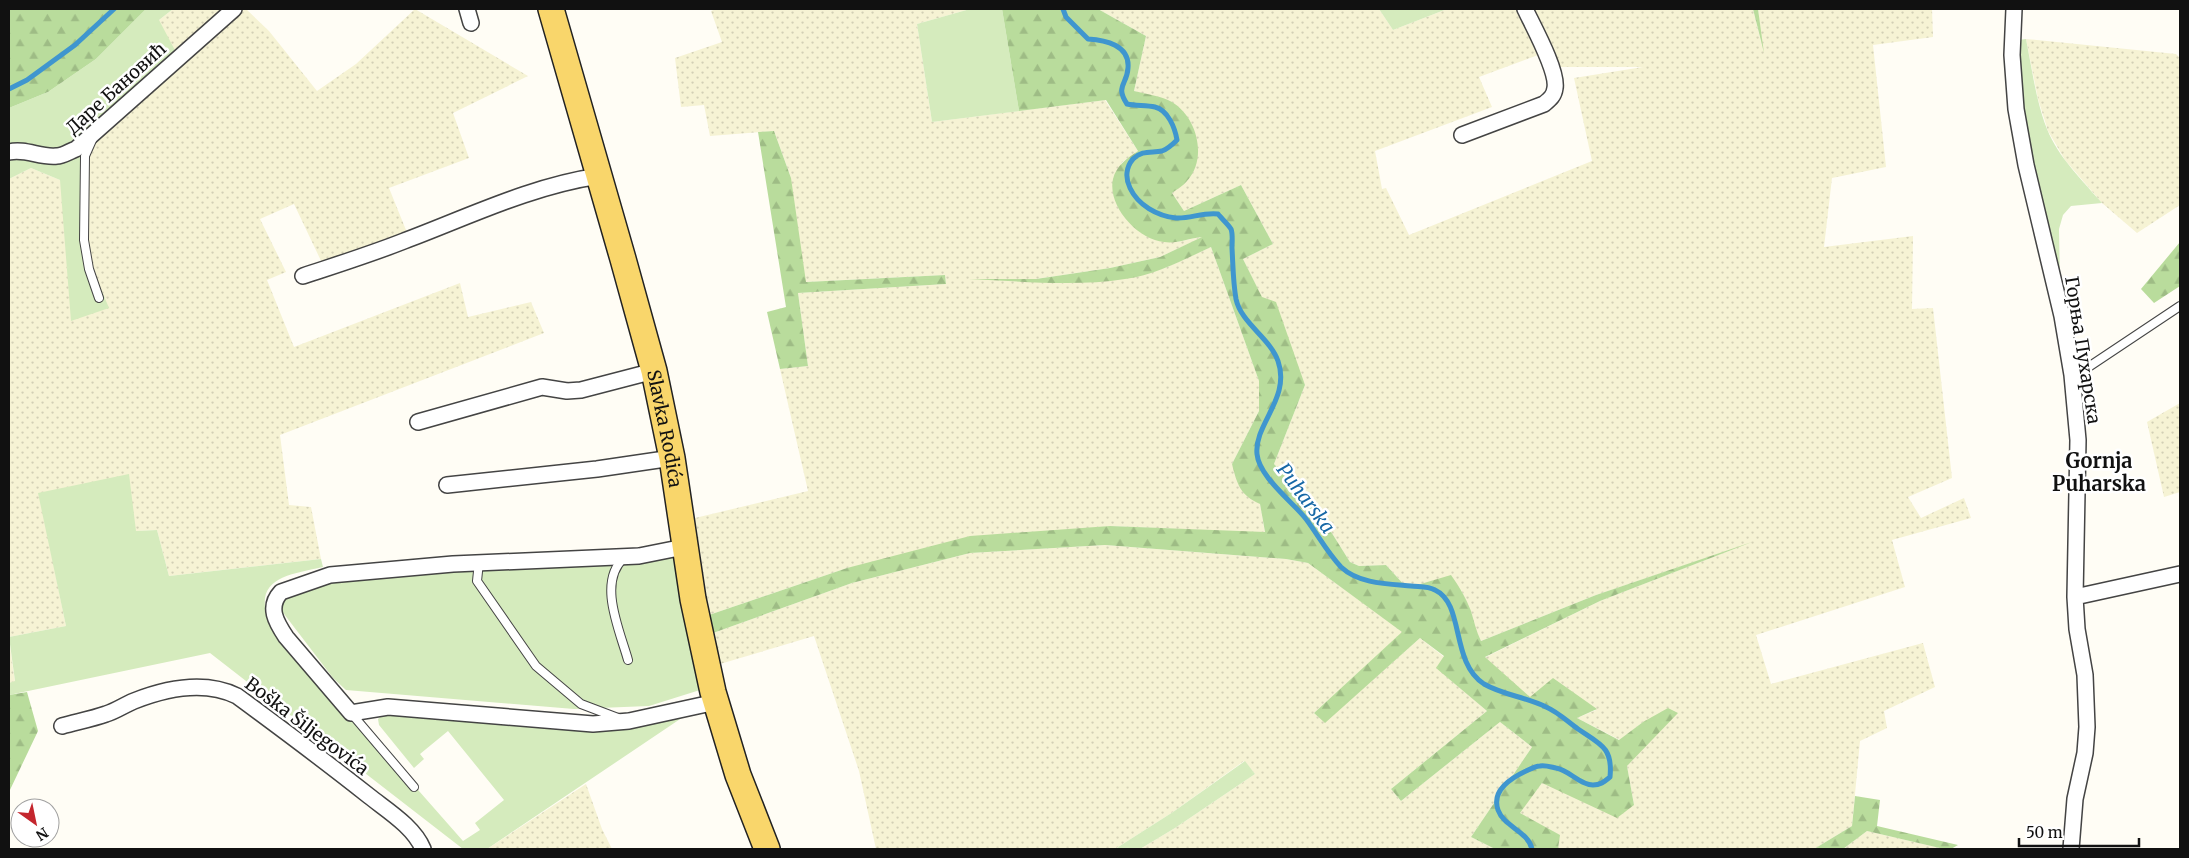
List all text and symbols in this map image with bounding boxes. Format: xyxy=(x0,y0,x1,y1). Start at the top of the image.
street label: Даре Бановић xyxy=(61,37,171,139)
street label: Горња Пухарска xyxy=(2060,275,2106,426)
street label: Slavka Rodića xyxy=(643,368,688,489)
district label: Gornja Puharska xyxy=(2052,448,2146,496)
water label: Puharska xyxy=(1272,458,1340,538)
street label: Boška Šiljegovića xyxy=(240,672,374,780)
north arrow xyxy=(10,798,60,848)
scale bar xyxy=(2019,816,2139,848)
text: N xyxy=(33,823,52,844)
text: 50 m xyxy=(2026,823,2063,842)

